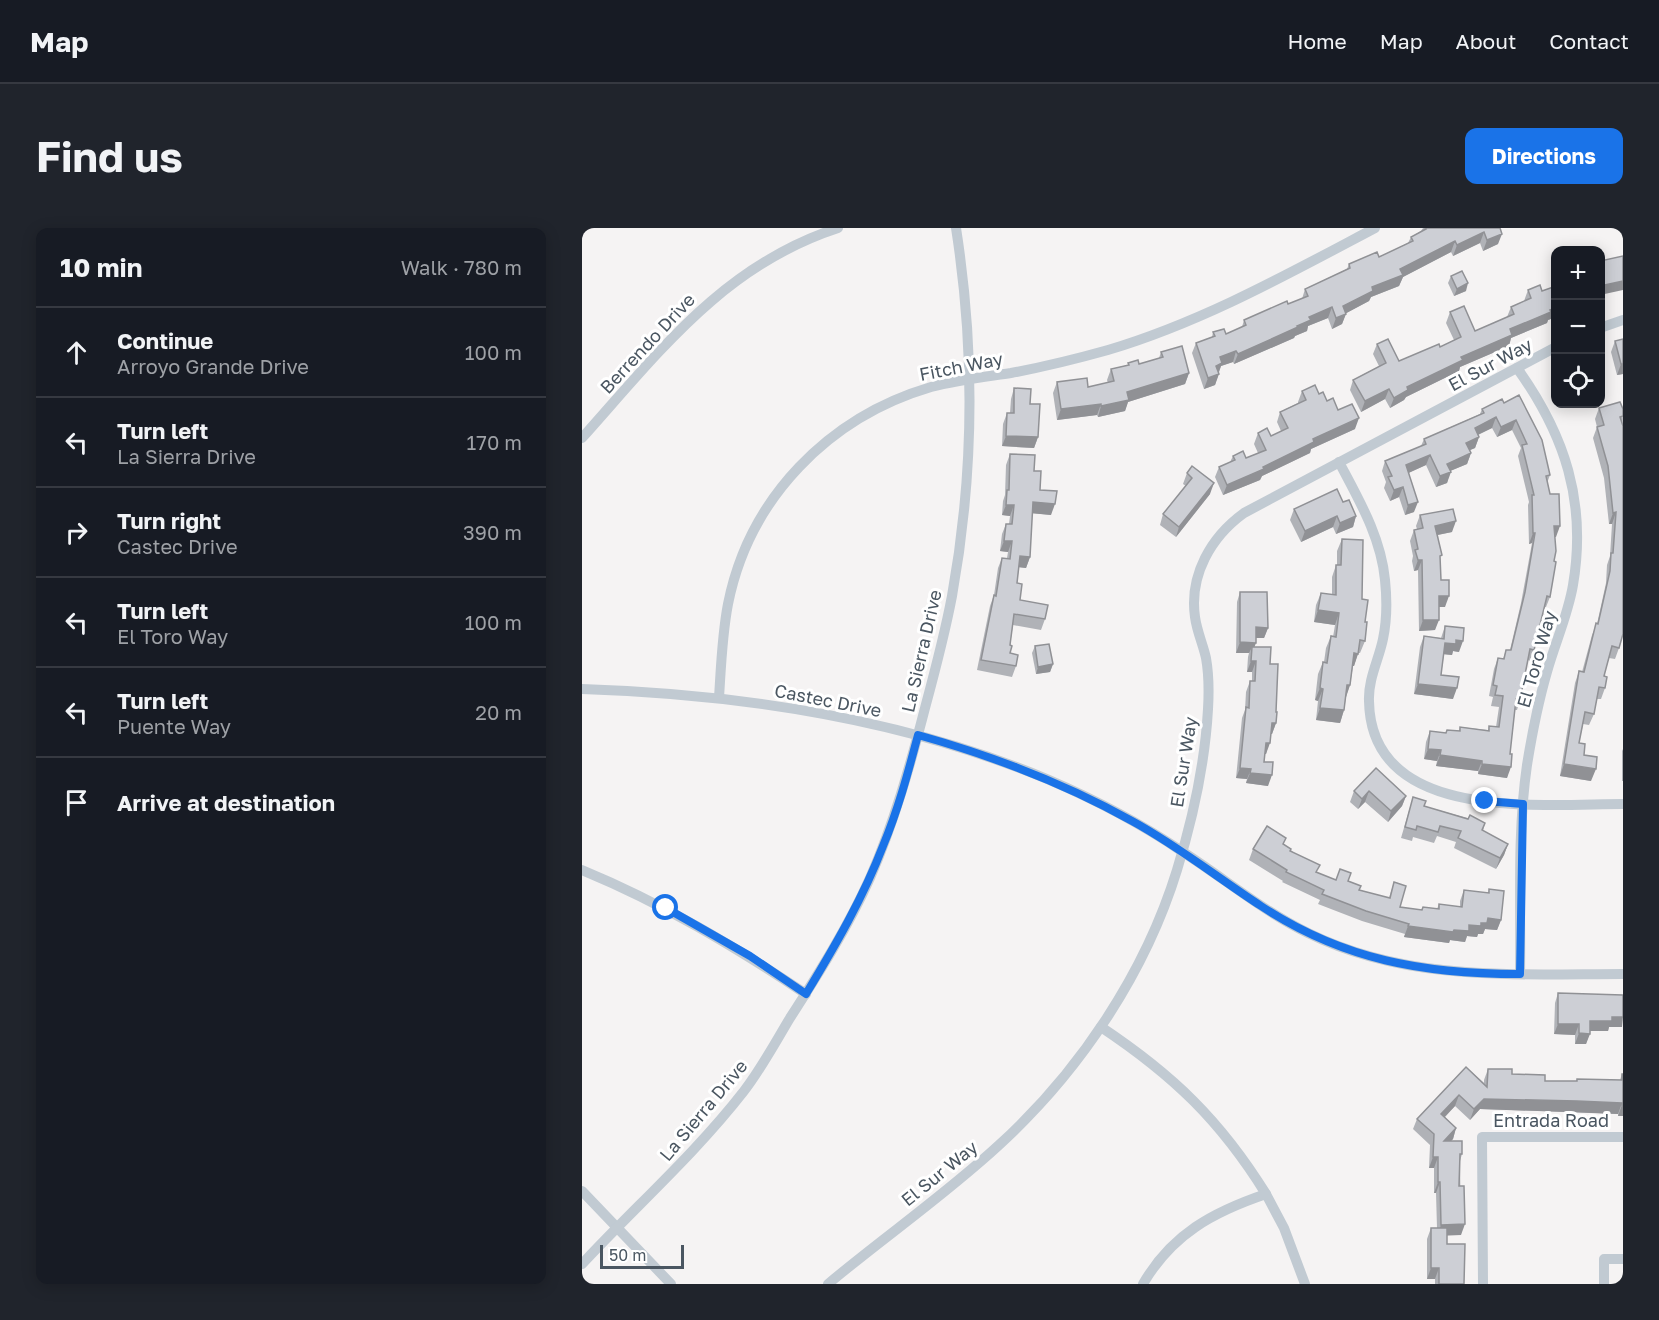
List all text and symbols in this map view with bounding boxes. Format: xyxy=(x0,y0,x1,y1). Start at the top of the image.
text: Map xyxy=(30,25,88,58)
text: Home xyxy=(1287,28,1347,54)
text: Map xyxy=(1380,28,1423,54)
text: About xyxy=(1456,28,1516,54)
text: Contact xyxy=(1549,28,1629,54)
button: Directions xyxy=(1465,128,1623,184)
text: Find us xyxy=(36,131,183,181)
map controls xyxy=(1551,246,1605,408)
button: + xyxy=(1551,246,1605,300)
text: 10 min xyxy=(60,252,142,283)
text: Walk · 780 m xyxy=(401,255,522,279)
street label: Berrendo Drive xyxy=(595,288,699,398)
button: − xyxy=(1551,300,1605,354)
text: Continue xyxy=(117,327,213,354)
street label: El Sur Way xyxy=(1444,333,1536,395)
icon: ahead xyxy=(60,336,93,369)
text: 100 m xyxy=(465,340,522,364)
street label: Fitch Way xyxy=(917,347,1005,385)
text: Arroyo Grande Drive xyxy=(117,354,309,378)
button: locate xyxy=(1551,354,1605,408)
text: Turn left xyxy=(117,417,208,444)
icon: left xyxy=(60,426,93,459)
text: 170 m xyxy=(467,430,522,454)
text: La Sierra Drive xyxy=(117,444,256,468)
text: Turn right xyxy=(117,507,221,534)
icon: right xyxy=(60,516,93,549)
text: 390 m xyxy=(463,520,522,544)
text: Castec Drive xyxy=(117,534,238,558)
street label: La Sierra Drive xyxy=(896,588,946,714)
text: Turn left xyxy=(117,597,208,624)
icon: left xyxy=(60,606,93,639)
street label: El Toro Way xyxy=(1512,608,1560,710)
text: 100 m xyxy=(465,610,522,634)
text: El Toro Way xyxy=(117,624,228,648)
street label: Castec Drive xyxy=(773,679,883,721)
text: Turn left xyxy=(117,687,208,714)
icon: left xyxy=(60,696,93,729)
text: 20 m xyxy=(475,700,522,724)
text: Puente Way xyxy=(117,714,231,738)
street label: El Sur Way xyxy=(1165,715,1201,809)
icon: arrive xyxy=(60,786,93,819)
route end xyxy=(1471,787,1497,813)
text: Arrive at destination xyxy=(117,789,335,816)
route start xyxy=(652,894,678,920)
street label: La Sierra Drive xyxy=(654,1055,752,1165)
street label: Entrada Road xyxy=(1493,1109,1609,1131)
street label: El Sur Way xyxy=(896,1136,982,1210)
scale bar xyxy=(600,1242,684,1270)
text: 50 m xyxy=(609,1245,646,1265)

